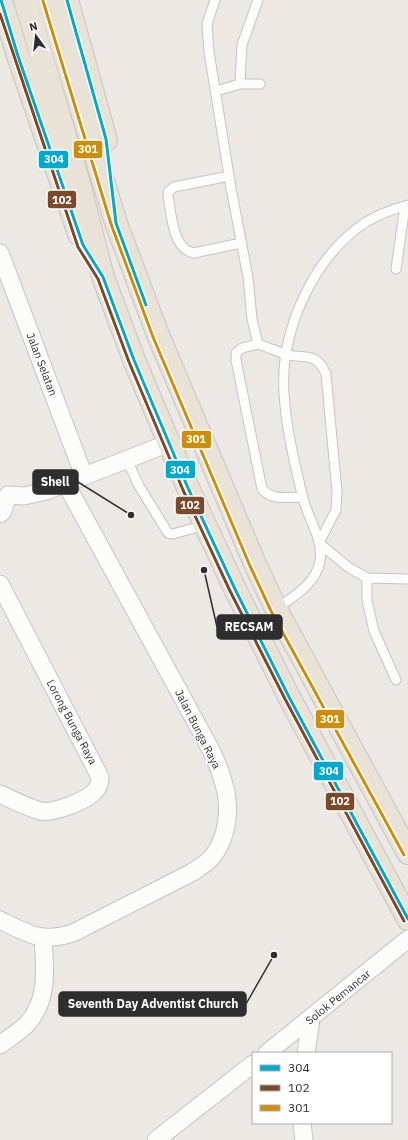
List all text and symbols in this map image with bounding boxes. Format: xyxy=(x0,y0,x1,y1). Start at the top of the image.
north arrow xyxy=(16,16,56,56)
text: N xyxy=(28,19,39,34)
line badge: 301 xyxy=(73,140,103,159)
text: 301 xyxy=(78,142,98,156)
line badge: 304 xyxy=(38,150,69,169)
text: 304 xyxy=(44,152,64,166)
line badge: 102 xyxy=(47,190,77,209)
text: 102 xyxy=(52,193,72,207)
street label: Jalan Selatan xyxy=(24,330,60,398)
line badge: 301 xyxy=(181,430,212,449)
text: 301 xyxy=(186,432,206,446)
line badge: 304 xyxy=(165,460,196,479)
text: 304 xyxy=(170,463,190,477)
callout: Shell xyxy=(33,470,78,494)
text: Shell xyxy=(41,474,70,489)
line badge: 102 xyxy=(175,496,205,515)
text: 102 xyxy=(180,498,200,512)
callout: RECSAM xyxy=(217,615,282,639)
text: RECSAM xyxy=(225,619,273,634)
street label: Lorong Bunga Raya xyxy=(44,677,100,767)
street label: Jalan Bunga Raya xyxy=(172,687,224,771)
line badge: 301 xyxy=(315,709,345,729)
text: 301 xyxy=(320,712,340,726)
line badge: 304 xyxy=(313,761,344,781)
text: 304 xyxy=(319,764,339,778)
line badge: 102 xyxy=(325,792,355,811)
text: 102 xyxy=(330,794,350,808)
street label: Solok Pemancar xyxy=(303,966,373,1028)
callout: Seventh Day Adventist Church xyxy=(59,992,246,1016)
text: Seventh Day Adventist Church xyxy=(68,996,238,1011)
legend xyxy=(252,1052,392,1124)
text: 304 xyxy=(288,1060,310,1075)
text: 102 xyxy=(288,1080,310,1095)
text: 301 xyxy=(288,1100,310,1115)

